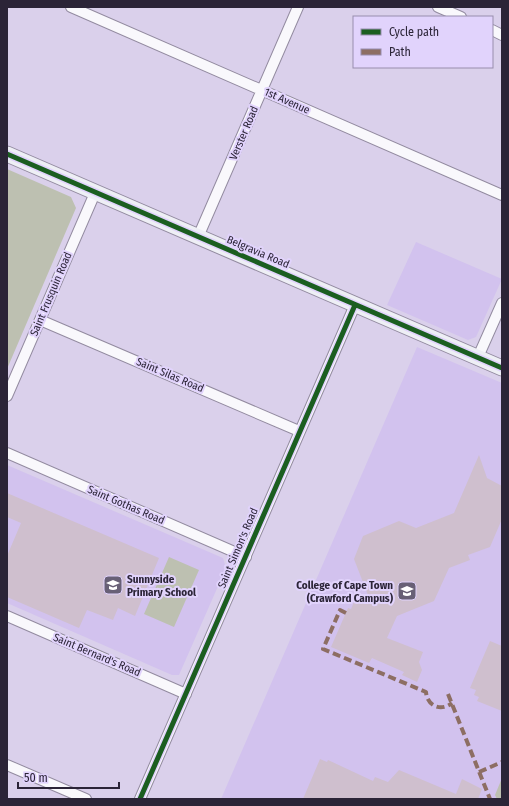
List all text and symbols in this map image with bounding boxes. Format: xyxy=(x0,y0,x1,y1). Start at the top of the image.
legend xyxy=(353,16,493,68)
text: Cycle path xyxy=(389,25,439,39)
text: Path xyxy=(389,45,411,59)
street label: 1st Avenue xyxy=(262,85,312,117)
street label: Verster Road xyxy=(227,104,261,162)
street label: Belgravia Road xyxy=(225,233,291,271)
street label: Saint Frusquin Road xyxy=(27,250,75,338)
street label: Saint Silas Road xyxy=(134,355,206,395)
street label: Saint Gothas Road xyxy=(85,483,167,527)
street label: Saint Simon's Road xyxy=(215,506,261,590)
place label: Sunnyside Primary School xyxy=(127,573,197,599)
school or university icon: Sunnyside Primary School xyxy=(102,574,124,596)
place label: College of Cape Town (Crawford Campus) xyxy=(296,579,394,605)
school or university icon: College of Cape Town (Crawford Campus) xyxy=(396,580,418,602)
street label: Saint Bernard's Road xyxy=(51,631,143,679)
scale bar xyxy=(18,764,119,790)
text: 50 m xyxy=(24,771,48,785)

